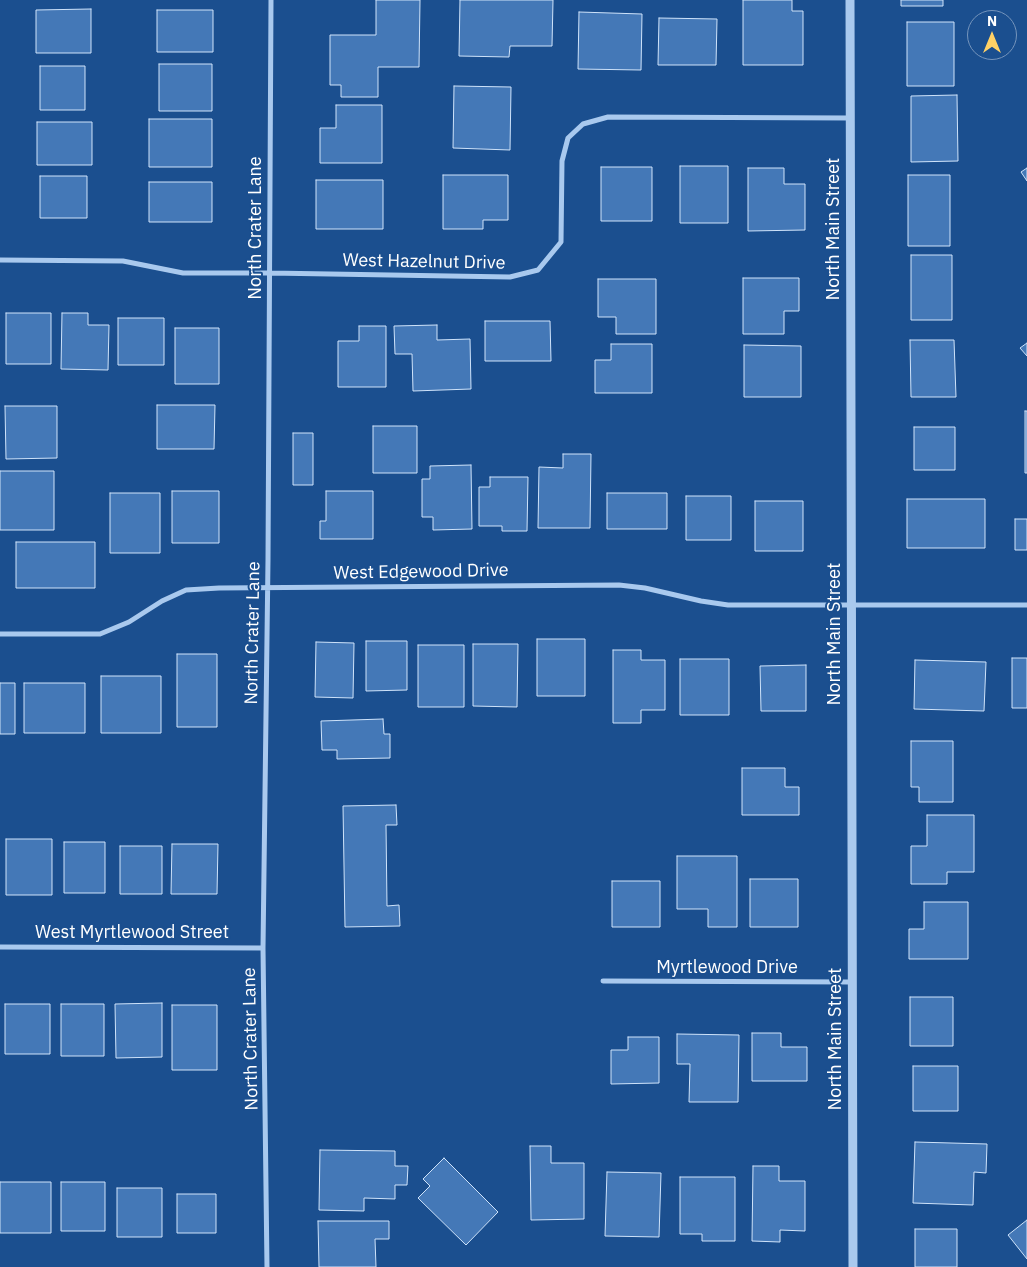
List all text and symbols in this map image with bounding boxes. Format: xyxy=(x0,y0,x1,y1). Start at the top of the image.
north arrow xyxy=(967,10,1017,60)
text: N xyxy=(987,12,997,30)
street label: North Crater Lane xyxy=(245,156,267,300)
street label: North Main Street xyxy=(823,158,845,300)
street label: West Hazelnut Drive xyxy=(342,250,506,274)
street label: West Edgewood Drive xyxy=(333,560,509,584)
street label: North Crater Lane xyxy=(241,561,265,705)
street label: North Main Street xyxy=(824,563,846,705)
street label: West Myrtlewood Street xyxy=(35,922,229,944)
street label: Myrtlewood Drive xyxy=(656,957,798,979)
street label: North Crater Lane xyxy=(239,967,263,1111)
street label: North Main Street xyxy=(825,968,847,1110)

